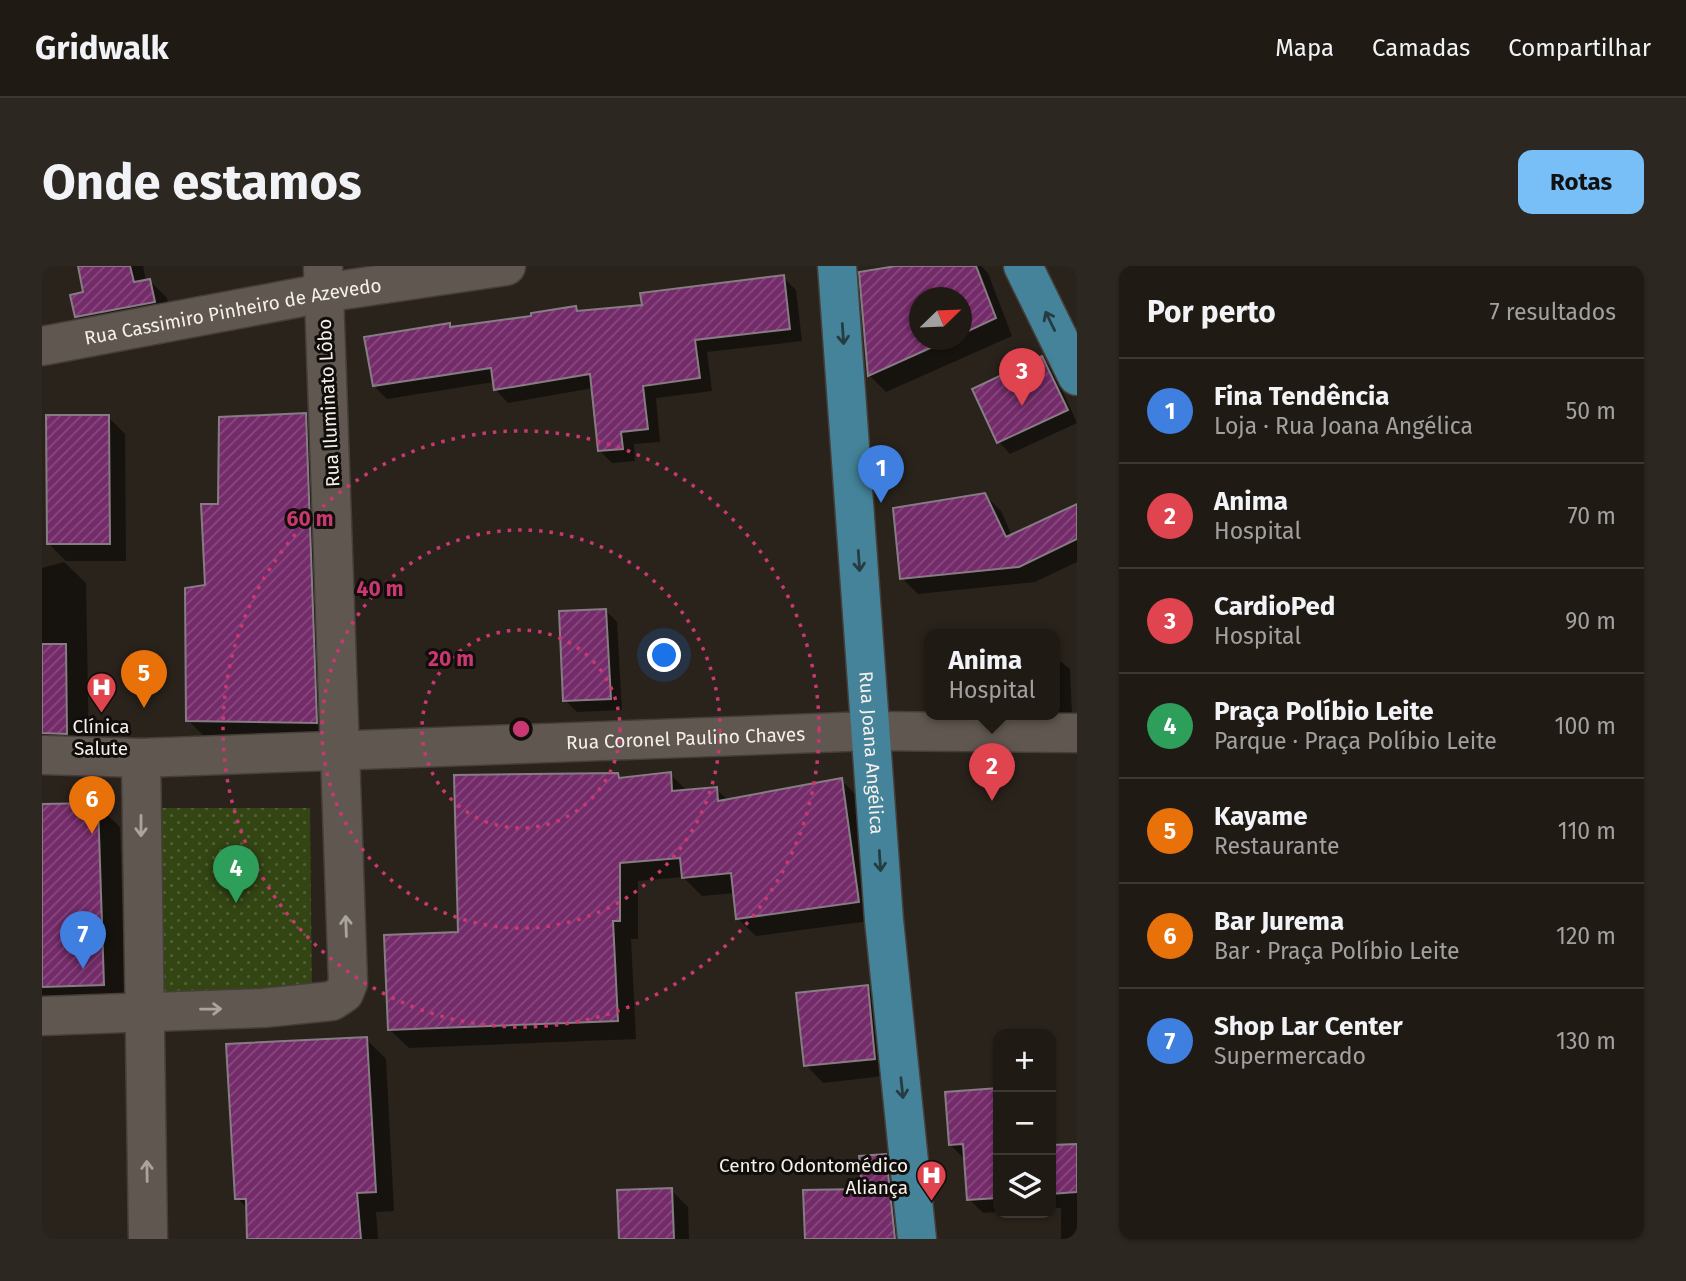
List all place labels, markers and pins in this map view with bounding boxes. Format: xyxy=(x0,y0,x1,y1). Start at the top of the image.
pin: 3 xyxy=(999,348,1045,406)
pin: 1 xyxy=(858,445,904,503)
pin: 5 xyxy=(121,650,167,708)
hospital icon: Clínica Salute xyxy=(84,670,118,714)
place label: Clínica Salute xyxy=(72,715,130,760)
centre of rings xyxy=(509,717,533,741)
pin: 2 xyxy=(969,743,1015,801)
pin: 6 xyxy=(69,776,115,834)
pin: 4 xyxy=(213,845,259,903)
pin: 7 xyxy=(60,911,106,969)
place label: Centro Odontomédico Aliança xyxy=(719,1154,908,1199)
hospital icon: Centro Odontomédico Aliança xyxy=(914,1159,948,1203)

